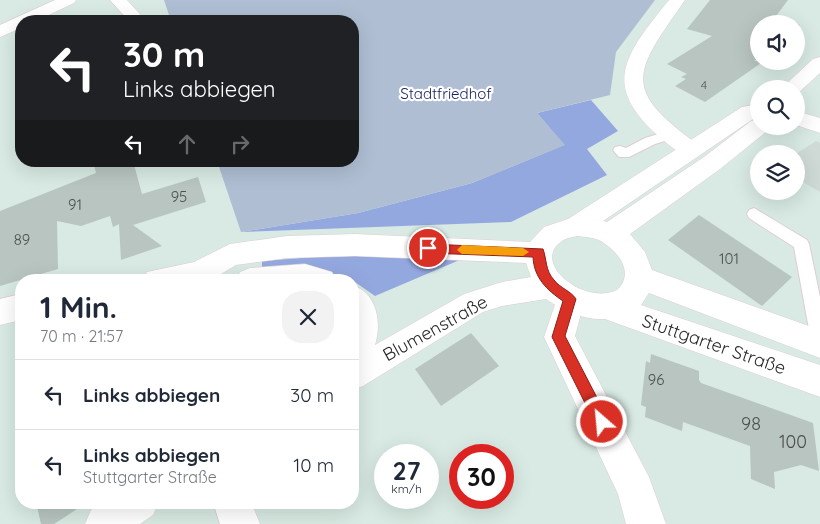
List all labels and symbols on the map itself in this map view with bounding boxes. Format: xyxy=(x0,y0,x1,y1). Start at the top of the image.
house number: 4 xyxy=(701,77,707,92)
park label: Stadtfriedhof xyxy=(400,84,492,103)
house number: 95 xyxy=(171,187,187,206)
house number: 91 xyxy=(68,195,82,214)
pin xyxy=(407,227,449,269)
house number: 89 xyxy=(14,230,30,249)
house number: 101 xyxy=(719,249,739,268)
street label: Blumenstraße xyxy=(379,290,491,366)
street label: Stuttgarter Straße xyxy=(639,309,789,379)
house number: 96 xyxy=(648,370,664,389)
position arrow xyxy=(575,395,627,447)
house number: 98 xyxy=(741,412,761,435)
house number: 100 xyxy=(779,430,807,453)
speed limit sign: 30 xyxy=(449,444,514,509)

